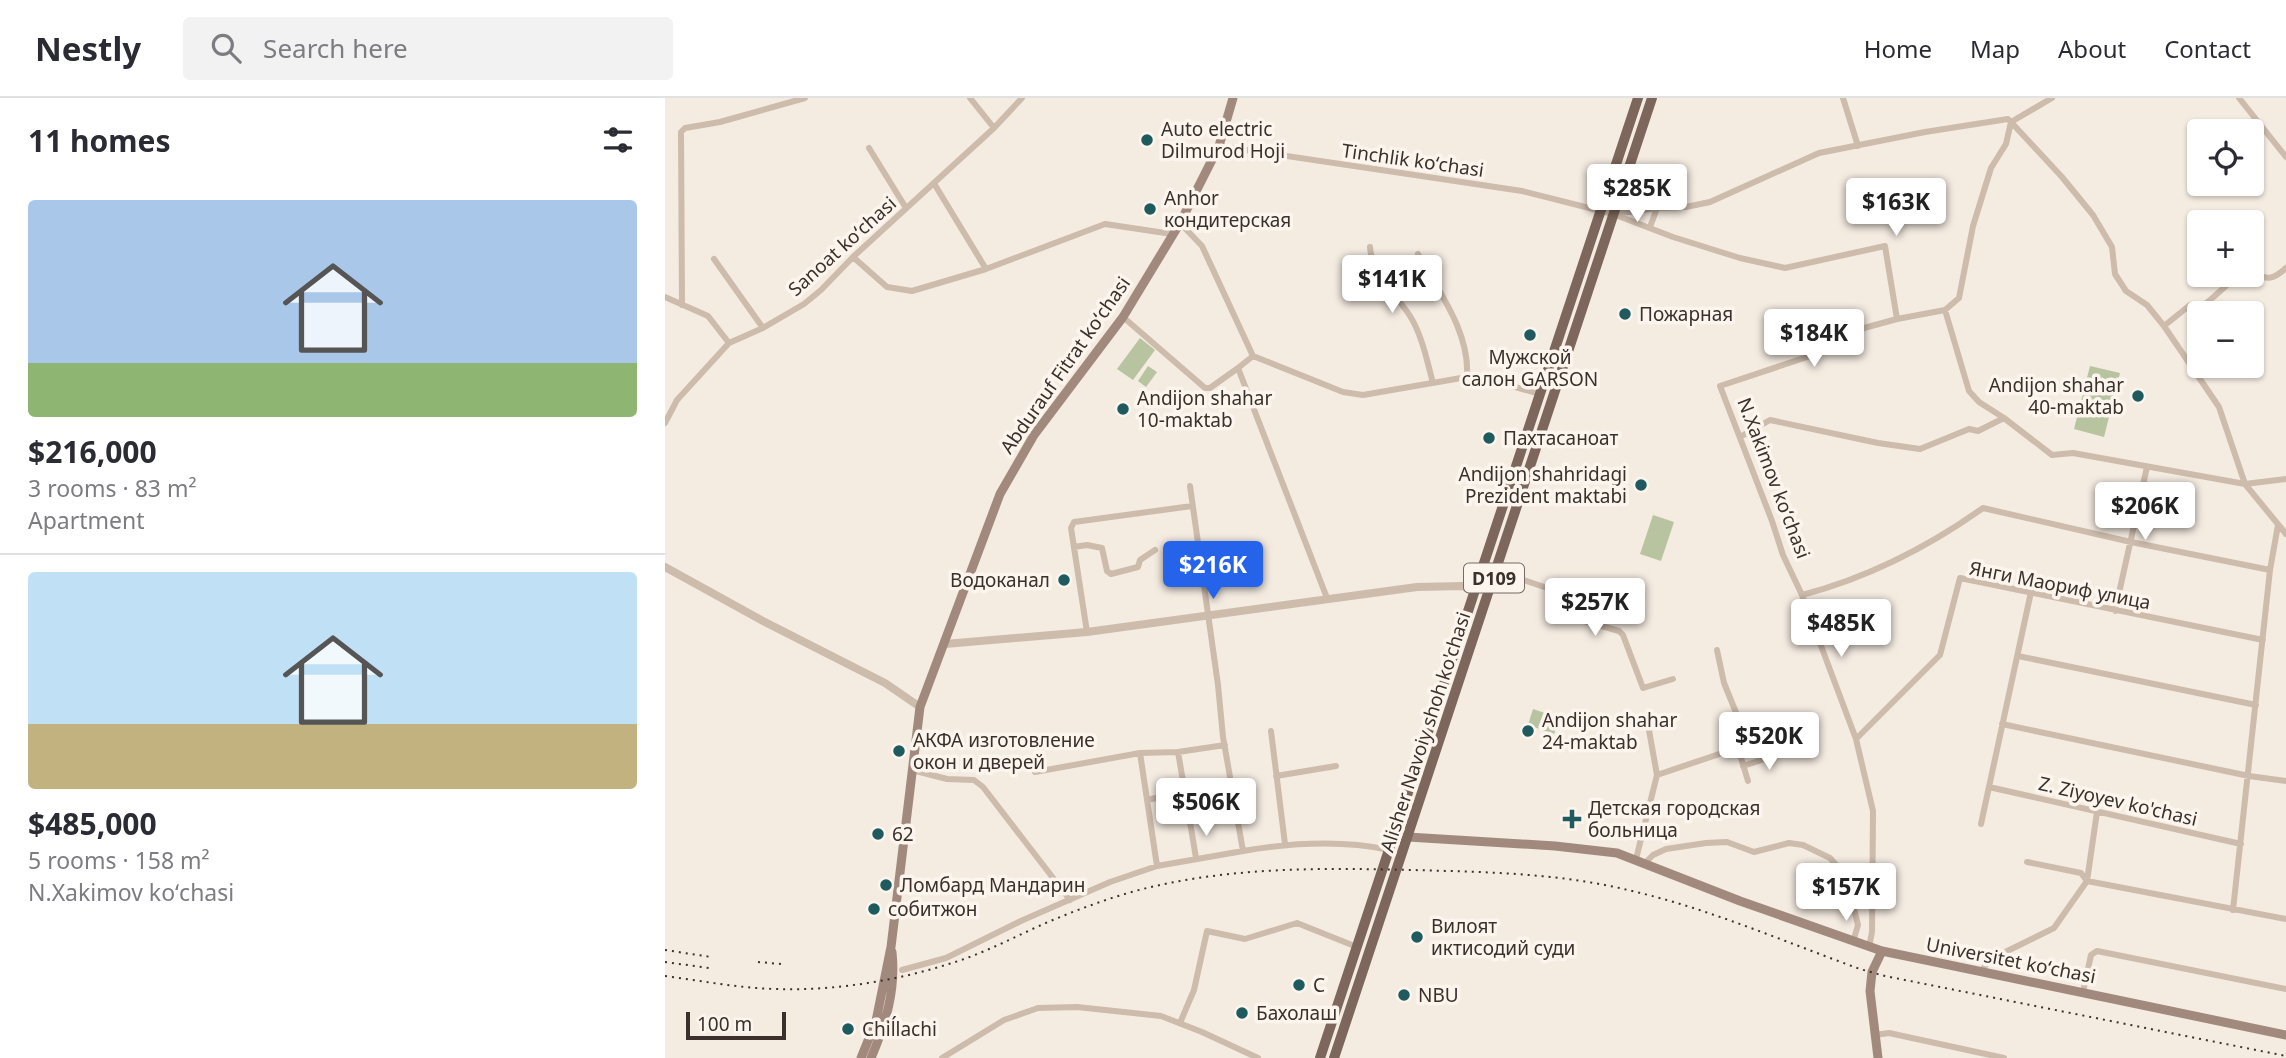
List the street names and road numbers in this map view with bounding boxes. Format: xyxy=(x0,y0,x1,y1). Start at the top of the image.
street label: Tinchlik kо‘chasi xyxy=(1340,137,1486,183)
street label: Sanoat koʻchasi xyxy=(782,190,902,302)
street label: Abdurauf Fitrat koʻchasi xyxy=(994,271,1136,459)
street label: N.Xakimov koʻchasi xyxy=(1731,394,1817,562)
street label: Янги Маориф улица xyxy=(1967,555,2153,615)
road number: D109 xyxy=(1464,564,1524,592)
street label: Alisher Navoiy shoh ko'chasi xyxy=(1374,609,1476,855)
street label: Z. Ziyoyev ko'chasi xyxy=(2036,770,2200,832)
street label: Universitet kо‘chasi xyxy=(1924,931,2098,989)

